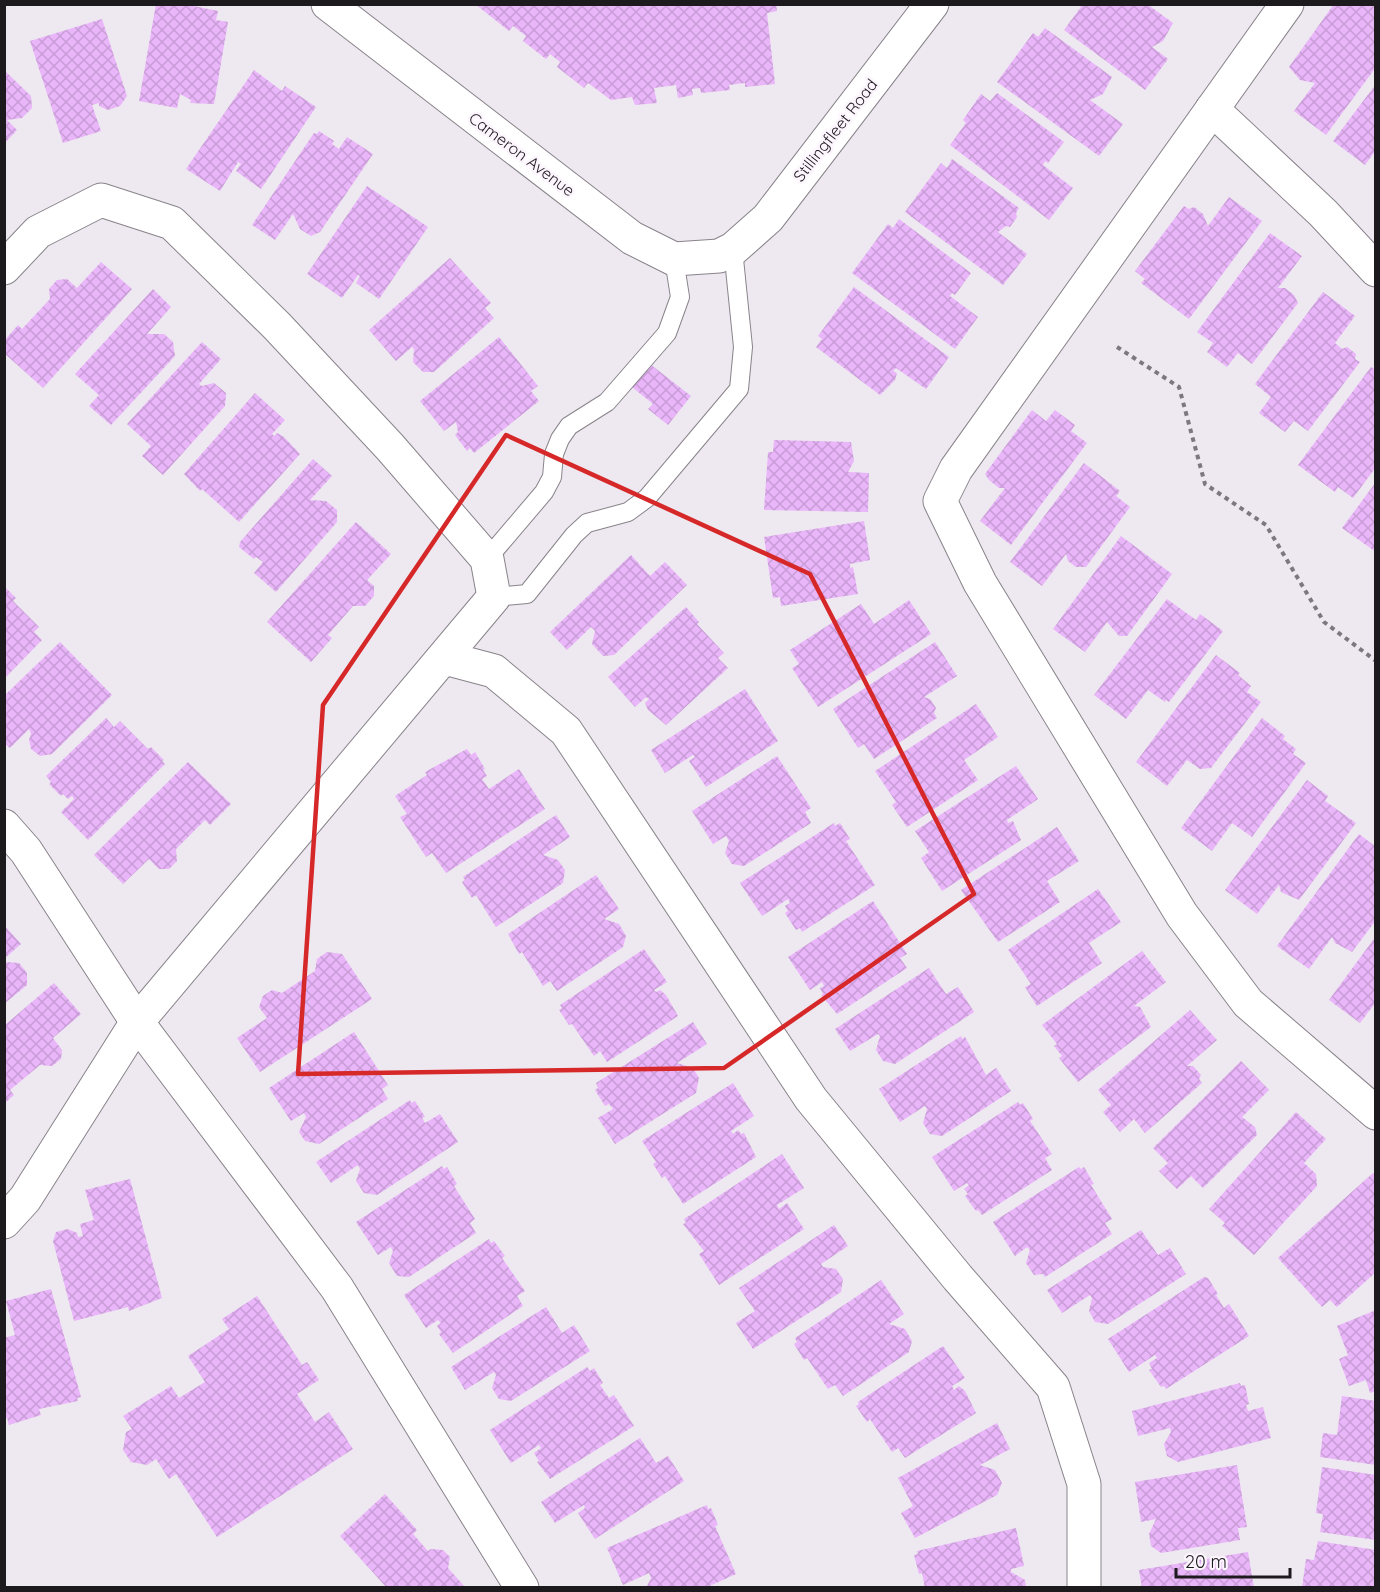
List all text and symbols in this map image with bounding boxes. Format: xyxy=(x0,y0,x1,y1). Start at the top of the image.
street label: Stillingfleet Road xyxy=(789,75,881,185)
street label: Cameron Avenue xyxy=(465,108,579,200)
scale bar xyxy=(1176,1541,1290,1579)
text: 20 m xyxy=(1185,1550,1227,1573)

